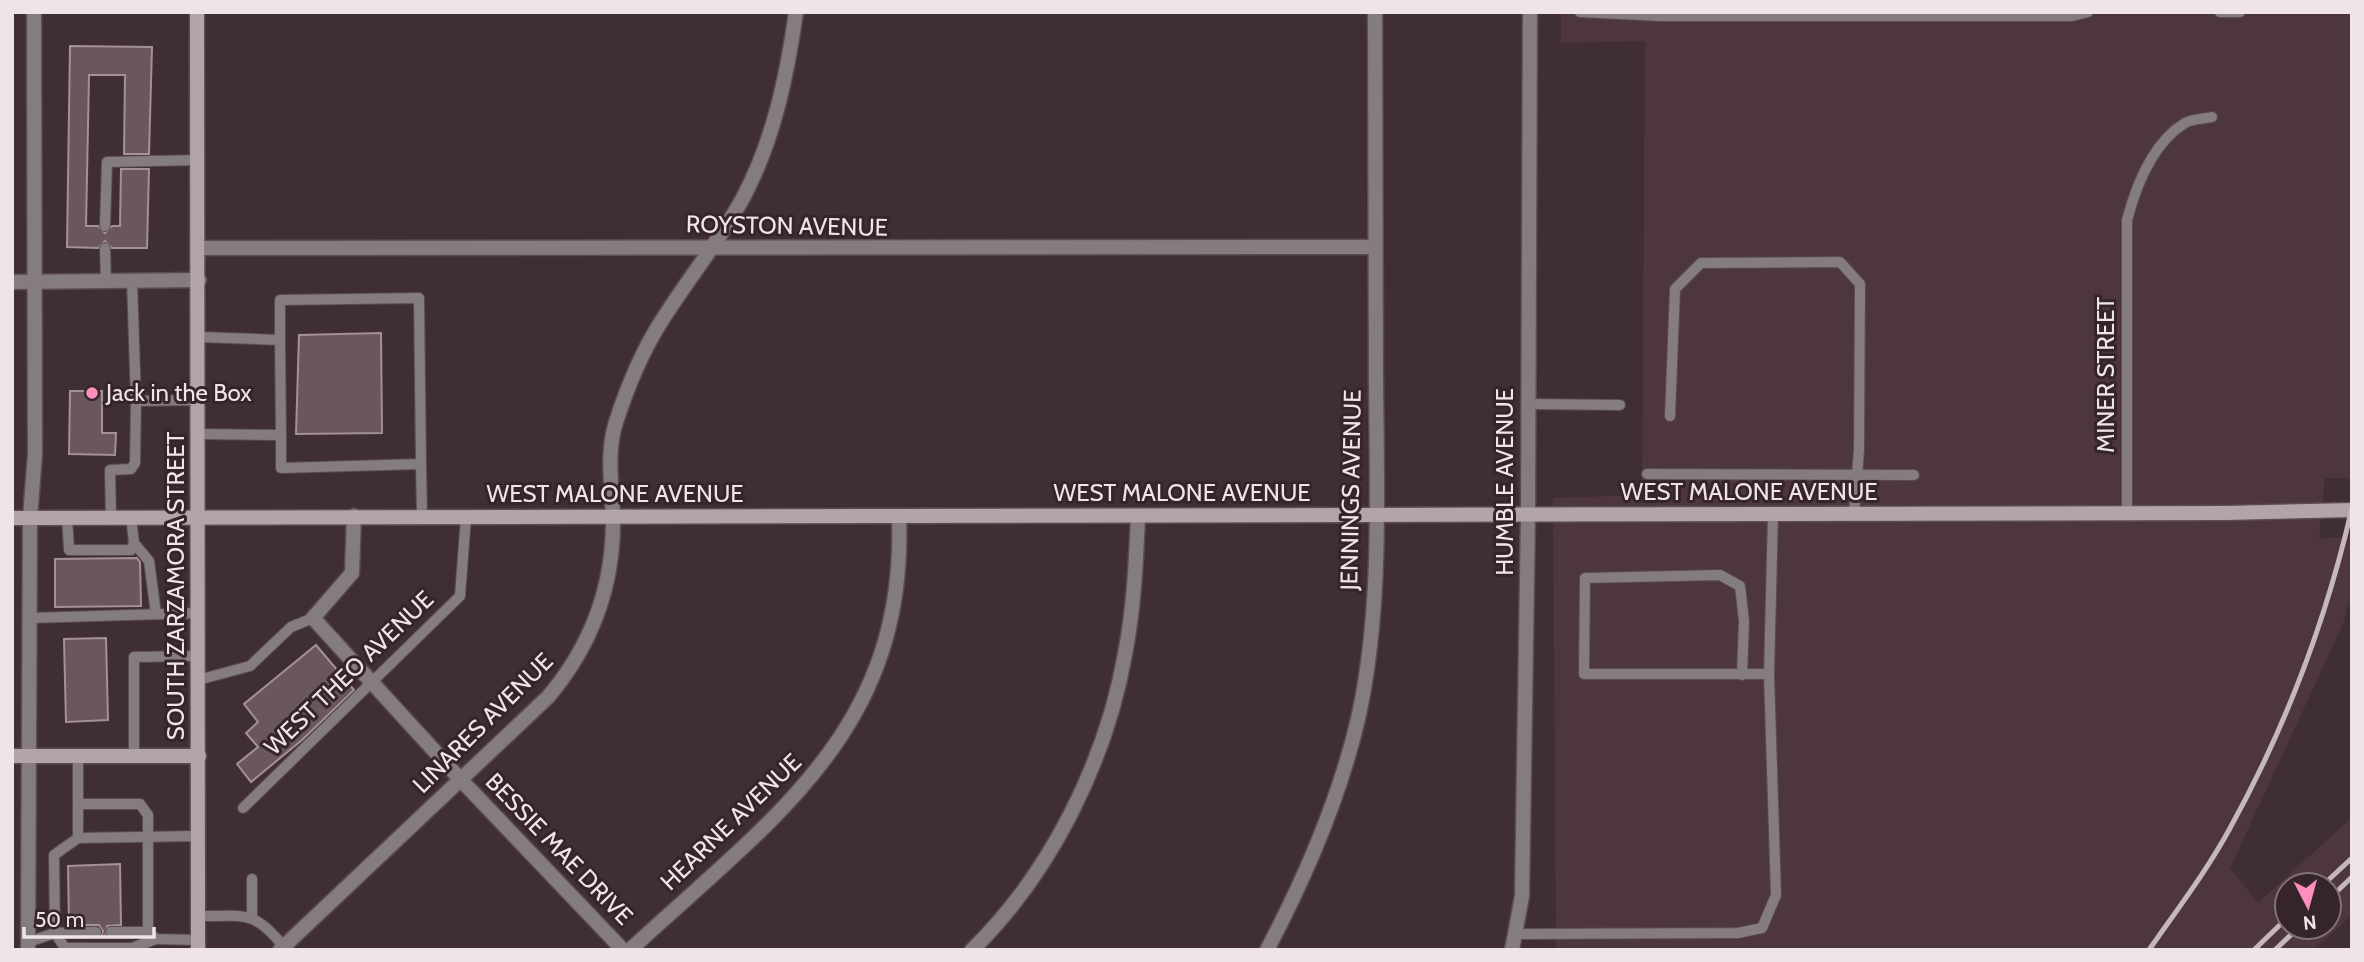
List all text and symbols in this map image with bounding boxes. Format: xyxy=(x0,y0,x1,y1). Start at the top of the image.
street label: ROYSTON AVENUE xyxy=(686,209,888,242)
street label: MINER STREET xyxy=(2091,297,2120,453)
place label: Jack in the Box xyxy=(105,378,252,407)
marker: Jack in the Box xyxy=(84,385,100,401)
street label: HUMBLE AVENUE xyxy=(1490,388,1519,576)
street label: JENNINGS AVENUE xyxy=(1334,389,1367,592)
street label: SOUTH ZARZAMORA STREET xyxy=(161,432,190,740)
street label: WEST MALONE AVENUE xyxy=(1620,477,1878,506)
street label: WEST MALONE AVENUE xyxy=(1053,478,1311,507)
street label: WEST MALONE AVENUE xyxy=(486,479,744,508)
street label: WEST THEO AVENUE xyxy=(258,584,439,761)
street label: LINARES AVENUE xyxy=(407,647,559,799)
street label: HEARNE AVENUE xyxy=(654,747,807,896)
street label: BESSIE MAE DRIVE xyxy=(480,767,639,930)
north arrow xyxy=(2273,871,2343,941)
scale bar xyxy=(24,895,154,939)
text: 50 m xyxy=(35,907,84,932)
text: N xyxy=(2302,910,2318,935)

